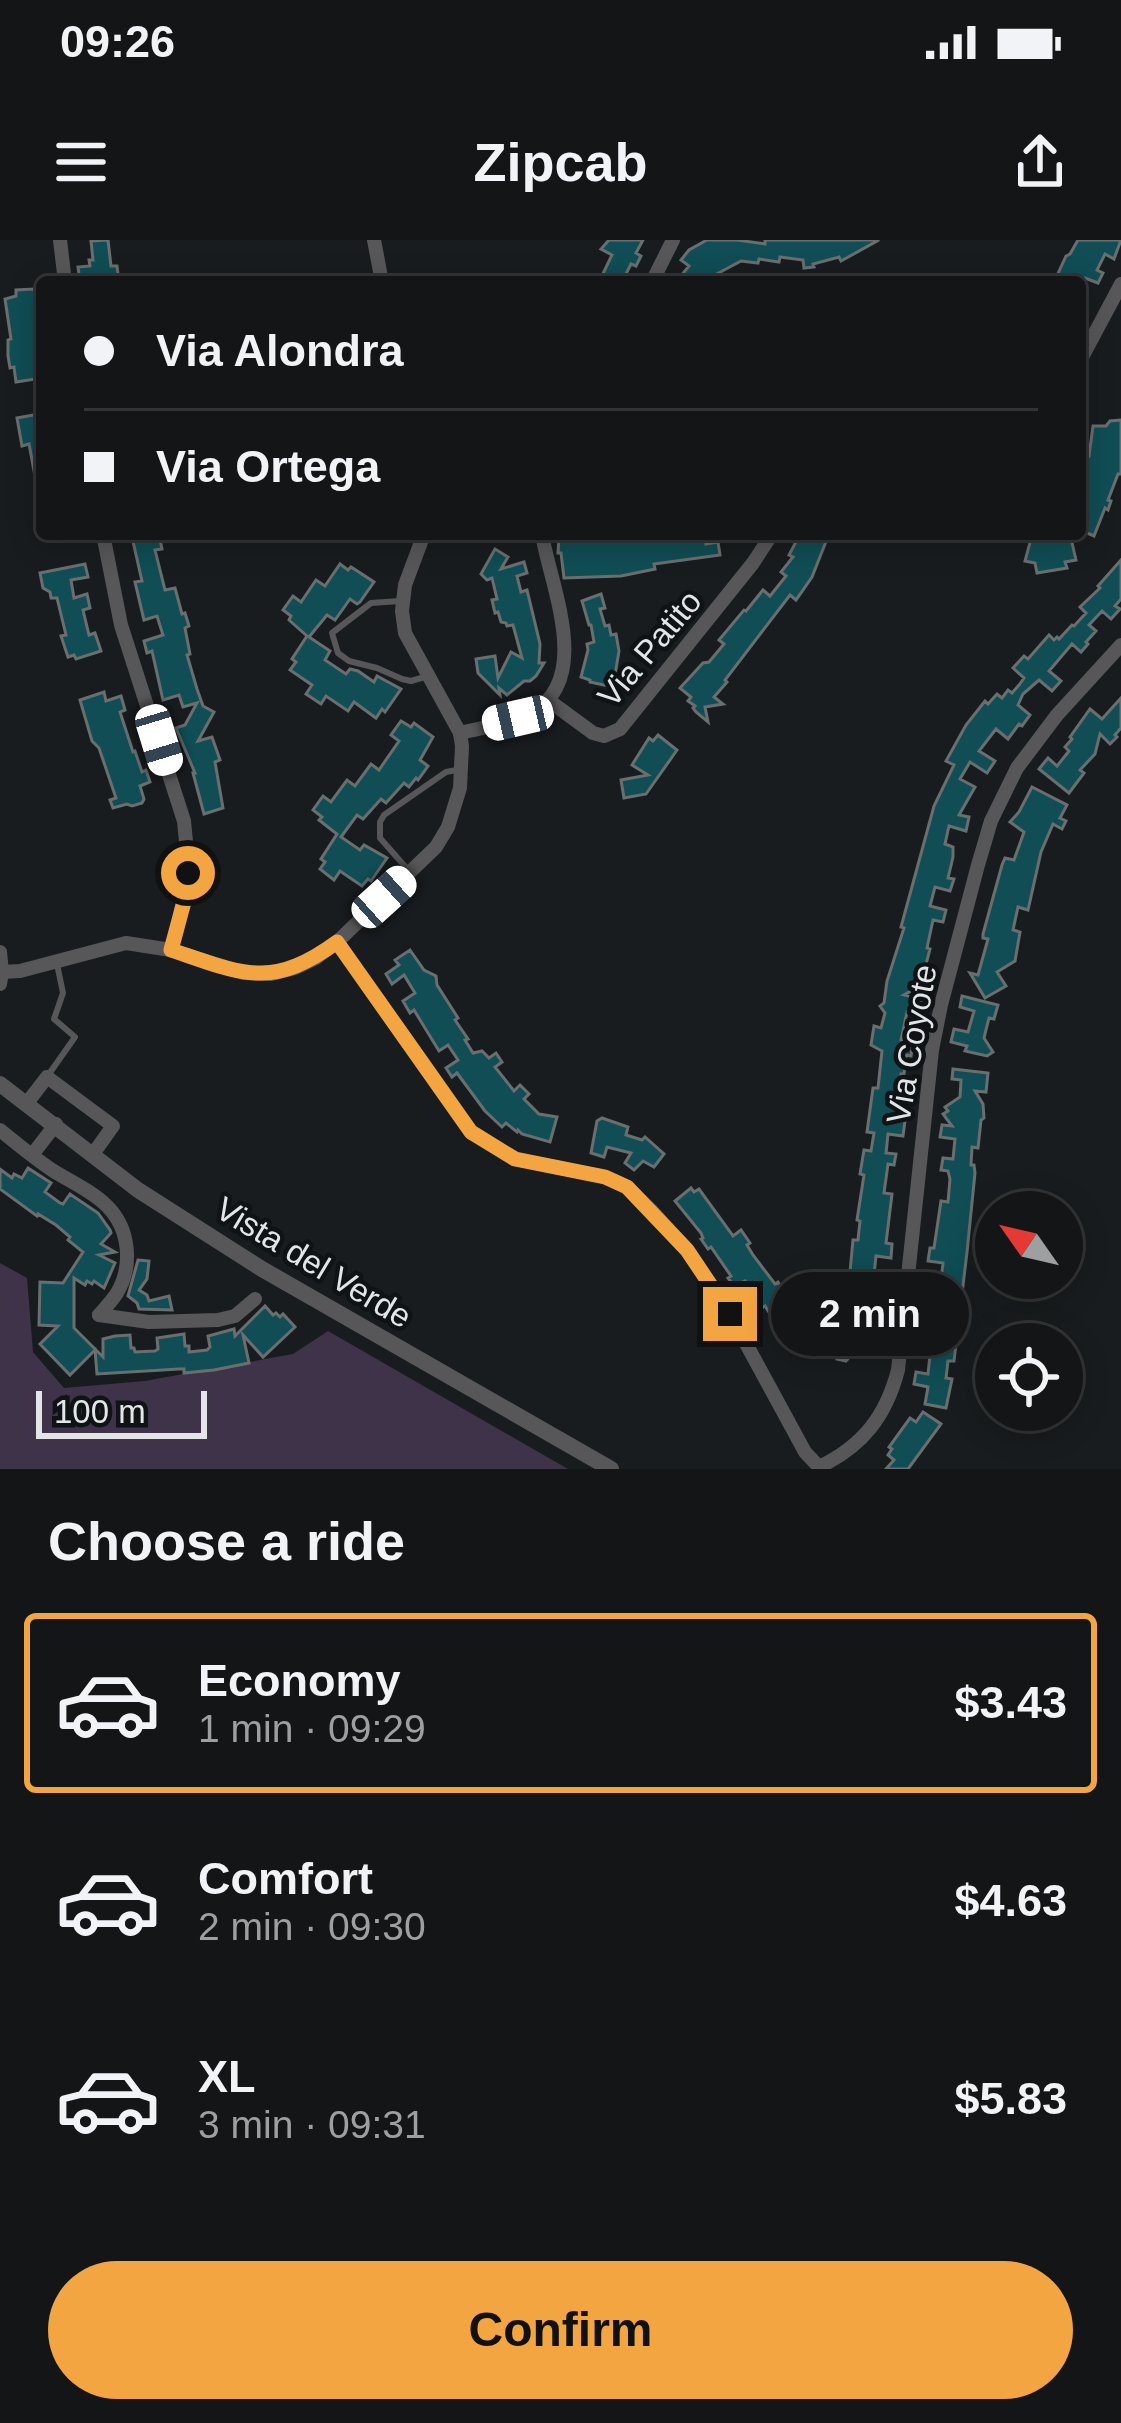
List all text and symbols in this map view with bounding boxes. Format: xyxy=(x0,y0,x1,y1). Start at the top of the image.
text: 09:26 xyxy=(60,16,175,67)
icon: menu xyxy=(48,129,114,195)
icon: share xyxy=(1007,129,1073,195)
text: Zipcab xyxy=(473,132,648,192)
text: Via Alondra xyxy=(156,325,404,376)
text: Via Ortega xyxy=(156,441,380,492)
street label: Via Patito xyxy=(590,583,709,714)
car xyxy=(479,692,557,744)
car xyxy=(131,700,187,780)
route start xyxy=(161,846,215,900)
car xyxy=(345,860,423,934)
street label: Via Coyote xyxy=(879,962,944,1126)
street label: Vista del Verde xyxy=(209,1190,418,1335)
north arrow xyxy=(975,1191,1083,1299)
map controls xyxy=(975,1191,1083,1431)
callout: 2 min xyxy=(772,1272,970,1356)
route end xyxy=(703,1287,757,1341)
text: 2 min xyxy=(819,1292,921,1335)
button: locate xyxy=(975,1323,1083,1431)
scale bar xyxy=(36,1385,207,1438)
text: 100 m xyxy=(54,1393,146,1430)
text: Choose a ride xyxy=(48,1511,405,1571)
icon: car xyxy=(54,1649,162,1757)
text: Economy xyxy=(198,1655,401,1706)
text: $3.43 xyxy=(954,1677,1067,1728)
text: 1 min · 09:29 xyxy=(198,1707,426,1750)
icon: car xyxy=(54,1847,162,1955)
text: Comfort xyxy=(198,1853,373,1904)
text: $4.63 xyxy=(954,1875,1067,1926)
text: 2 min · 09:30 xyxy=(198,1905,426,1948)
icon: car xyxy=(54,2045,162,2153)
text: XL xyxy=(198,2051,256,2102)
text: $5.83 xyxy=(954,2073,1067,2124)
text: 3 min · 09:31 xyxy=(198,2103,426,2146)
button: Confirm xyxy=(48,2261,1073,2399)

